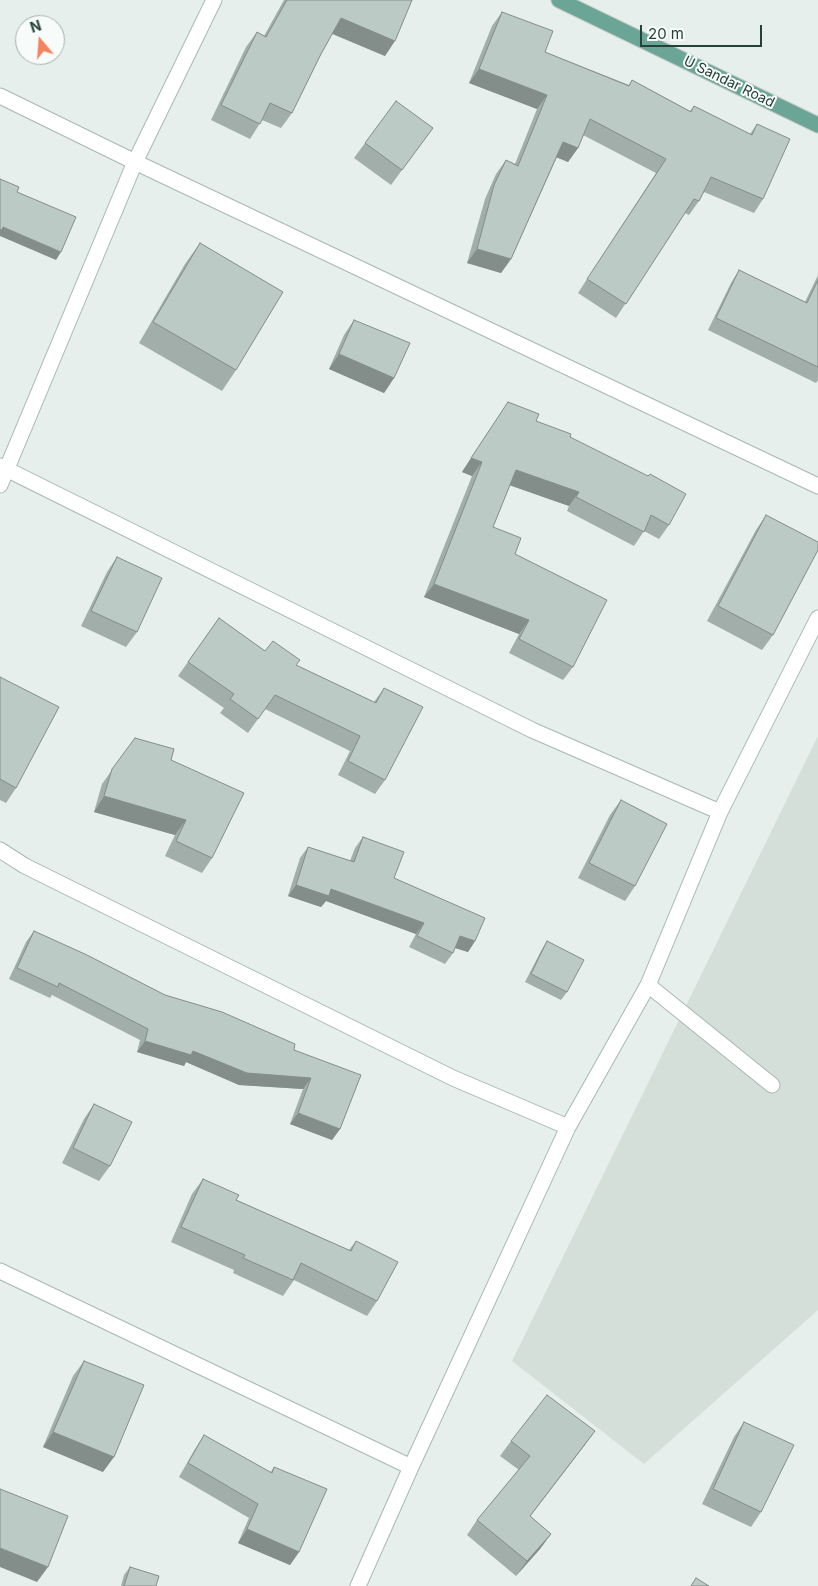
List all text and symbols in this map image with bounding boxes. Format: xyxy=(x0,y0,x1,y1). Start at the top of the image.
north arrow xyxy=(15,15,65,65)
scale bar xyxy=(643,15,766,47)
text: N xyxy=(28,16,43,36)
text: 20 m xyxy=(648,24,684,43)
street label: U Sandar Road xyxy=(681,53,777,111)

